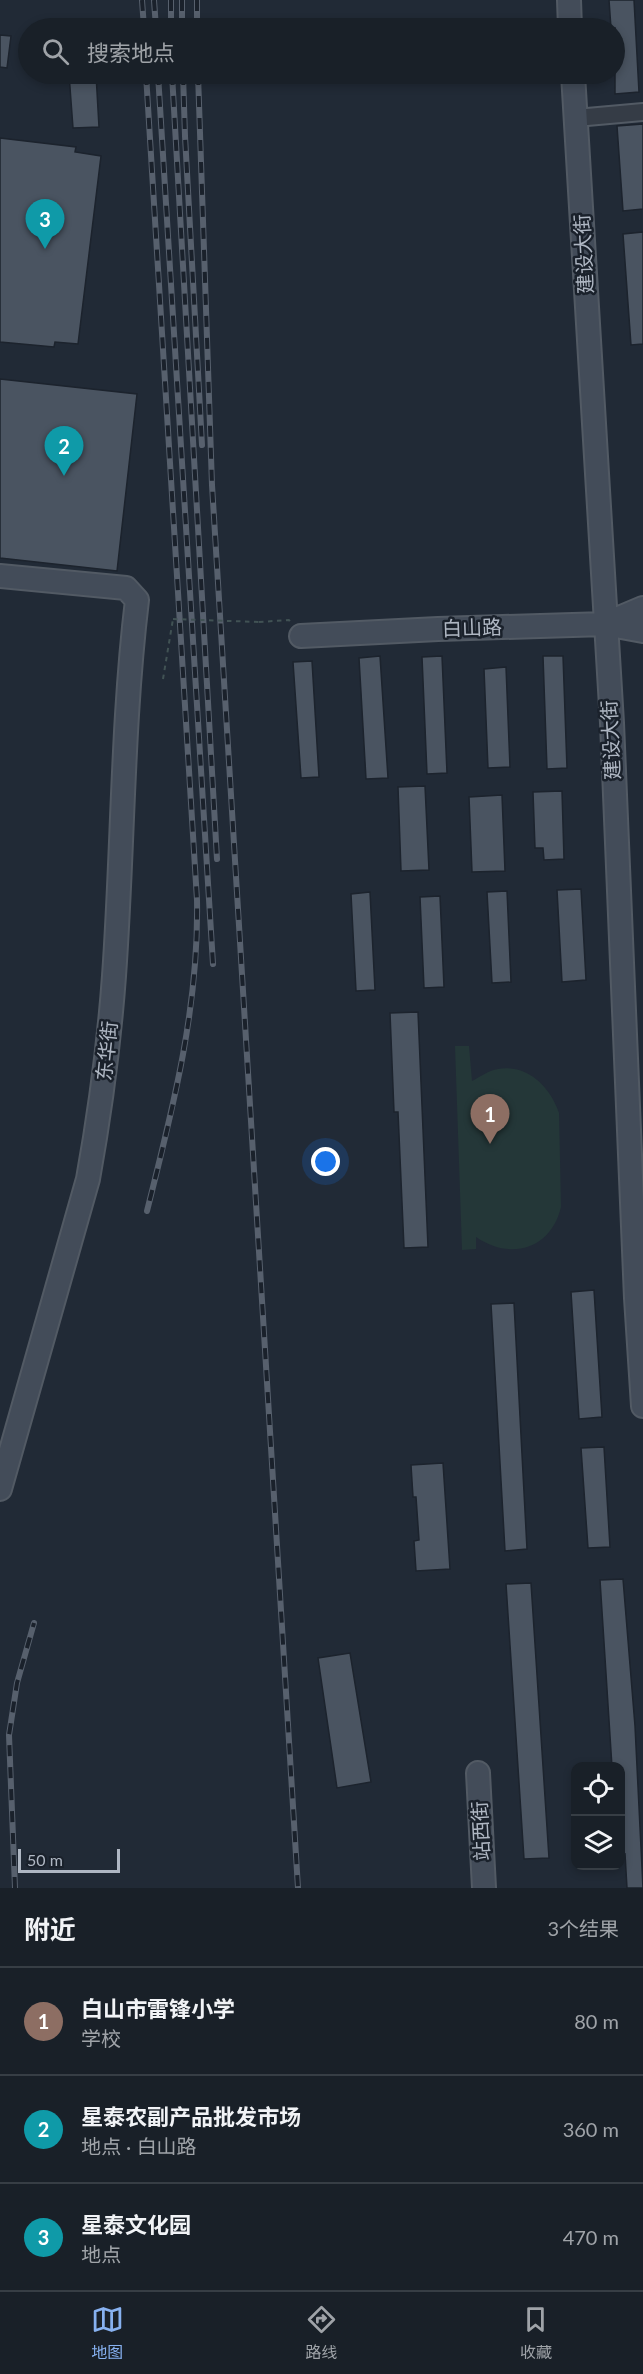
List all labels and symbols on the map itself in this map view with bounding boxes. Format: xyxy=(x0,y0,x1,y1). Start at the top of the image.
pin: 3 xyxy=(26,200,64,249)
street label: 建设大街 xyxy=(569,213,597,295)
pin: 2 xyxy=(44,426,84,476)
street label: 白山路 xyxy=(442,614,502,640)
street label: 建设大街 xyxy=(596,699,624,781)
street label: 东华街 xyxy=(91,1020,121,1082)
pin: 1 xyxy=(470,1094,510,1144)
your location xyxy=(311,1147,340,1176)
street label: 站西街 xyxy=(466,1800,494,1862)
scale bar xyxy=(18,1846,120,1874)

